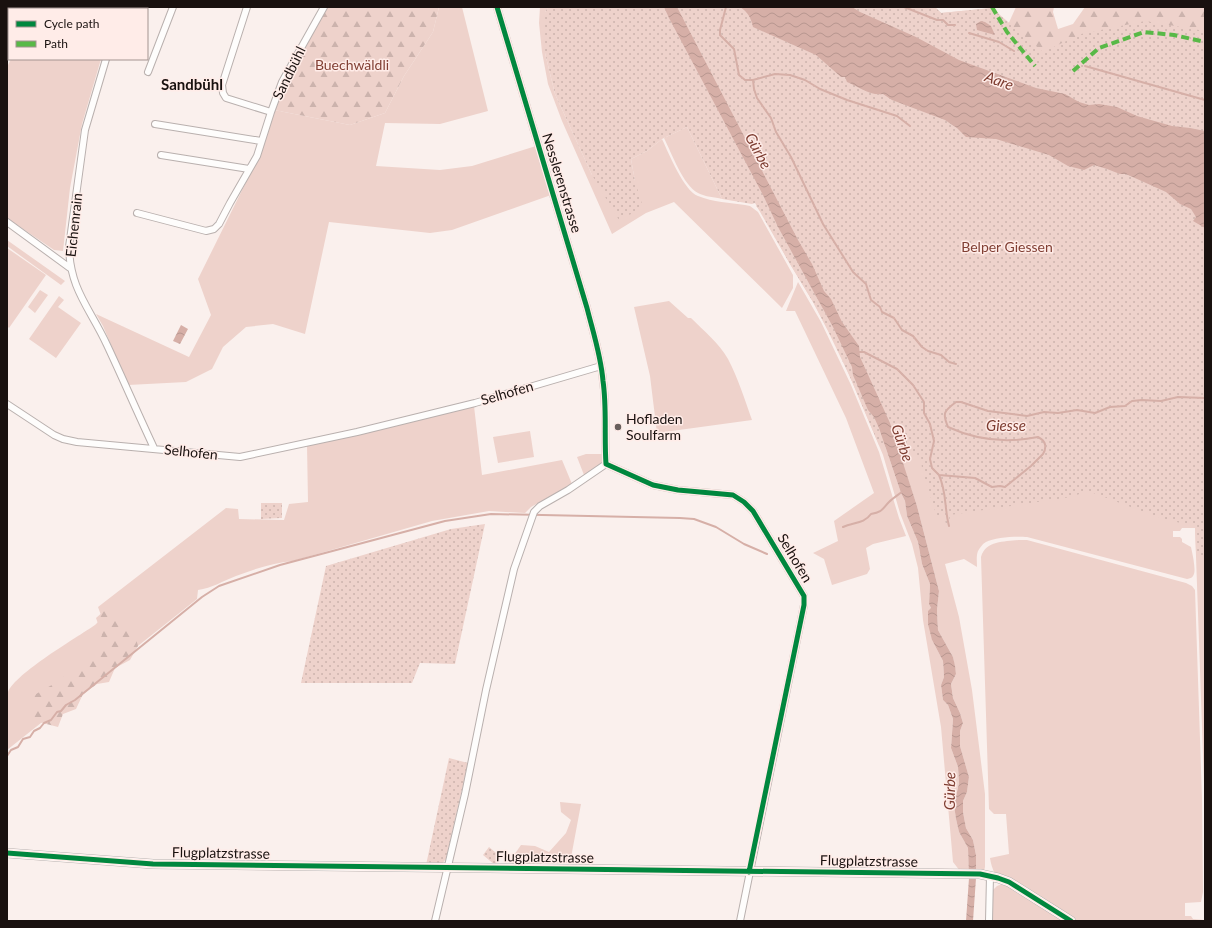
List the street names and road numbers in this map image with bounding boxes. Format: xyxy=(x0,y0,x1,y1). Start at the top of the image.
street label: Sandbühl xyxy=(268,43,309,102)
street label: Nesslerenstrasse xyxy=(539,131,586,235)
street label: Eichenrain xyxy=(62,192,85,258)
street label: Selhofen xyxy=(479,377,535,408)
street label: Selhofen xyxy=(163,440,219,463)
street label: Selhofen xyxy=(774,530,817,585)
street label: Flugplatzstrasse xyxy=(172,843,270,862)
street label: Flugplatzstrasse xyxy=(496,847,594,866)
street label: Flugplatzstrasse xyxy=(820,851,918,870)

